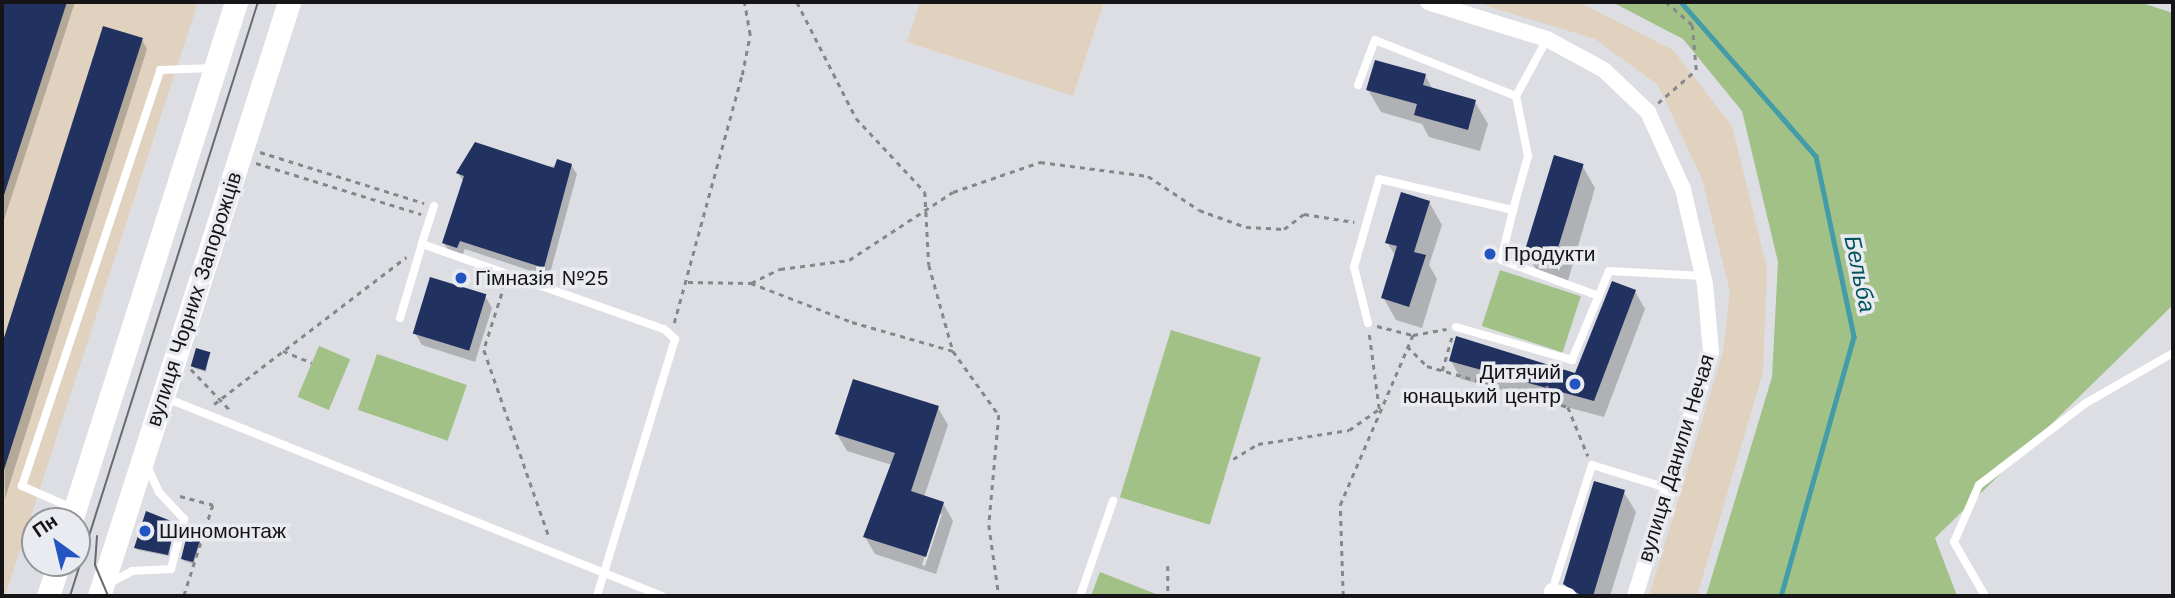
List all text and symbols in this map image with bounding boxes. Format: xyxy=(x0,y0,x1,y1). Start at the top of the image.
street label: вулиця Чорних Запорожців xyxy=(141,169,247,429)
water label: Бельба xyxy=(1837,233,1881,315)
place label: Продукти xyxy=(1504,241,1596,267)
marker: Продукти xyxy=(1482,246,1498,262)
place label: Гімназія №25 xyxy=(475,265,609,291)
marker: Гімназія №25 xyxy=(453,270,469,286)
street label: вулиця Данили Нечая xyxy=(1632,351,1720,565)
place label: Дитячий юнацький центр xyxy=(1403,359,1561,409)
marker: Дитячий юнацький центр xyxy=(1567,376,1583,392)
north arrow xyxy=(21,507,91,577)
text: Пн xyxy=(28,509,62,542)
place label: Шиномонтаж xyxy=(159,518,286,544)
marker: Шиномонтаж xyxy=(137,523,153,539)

